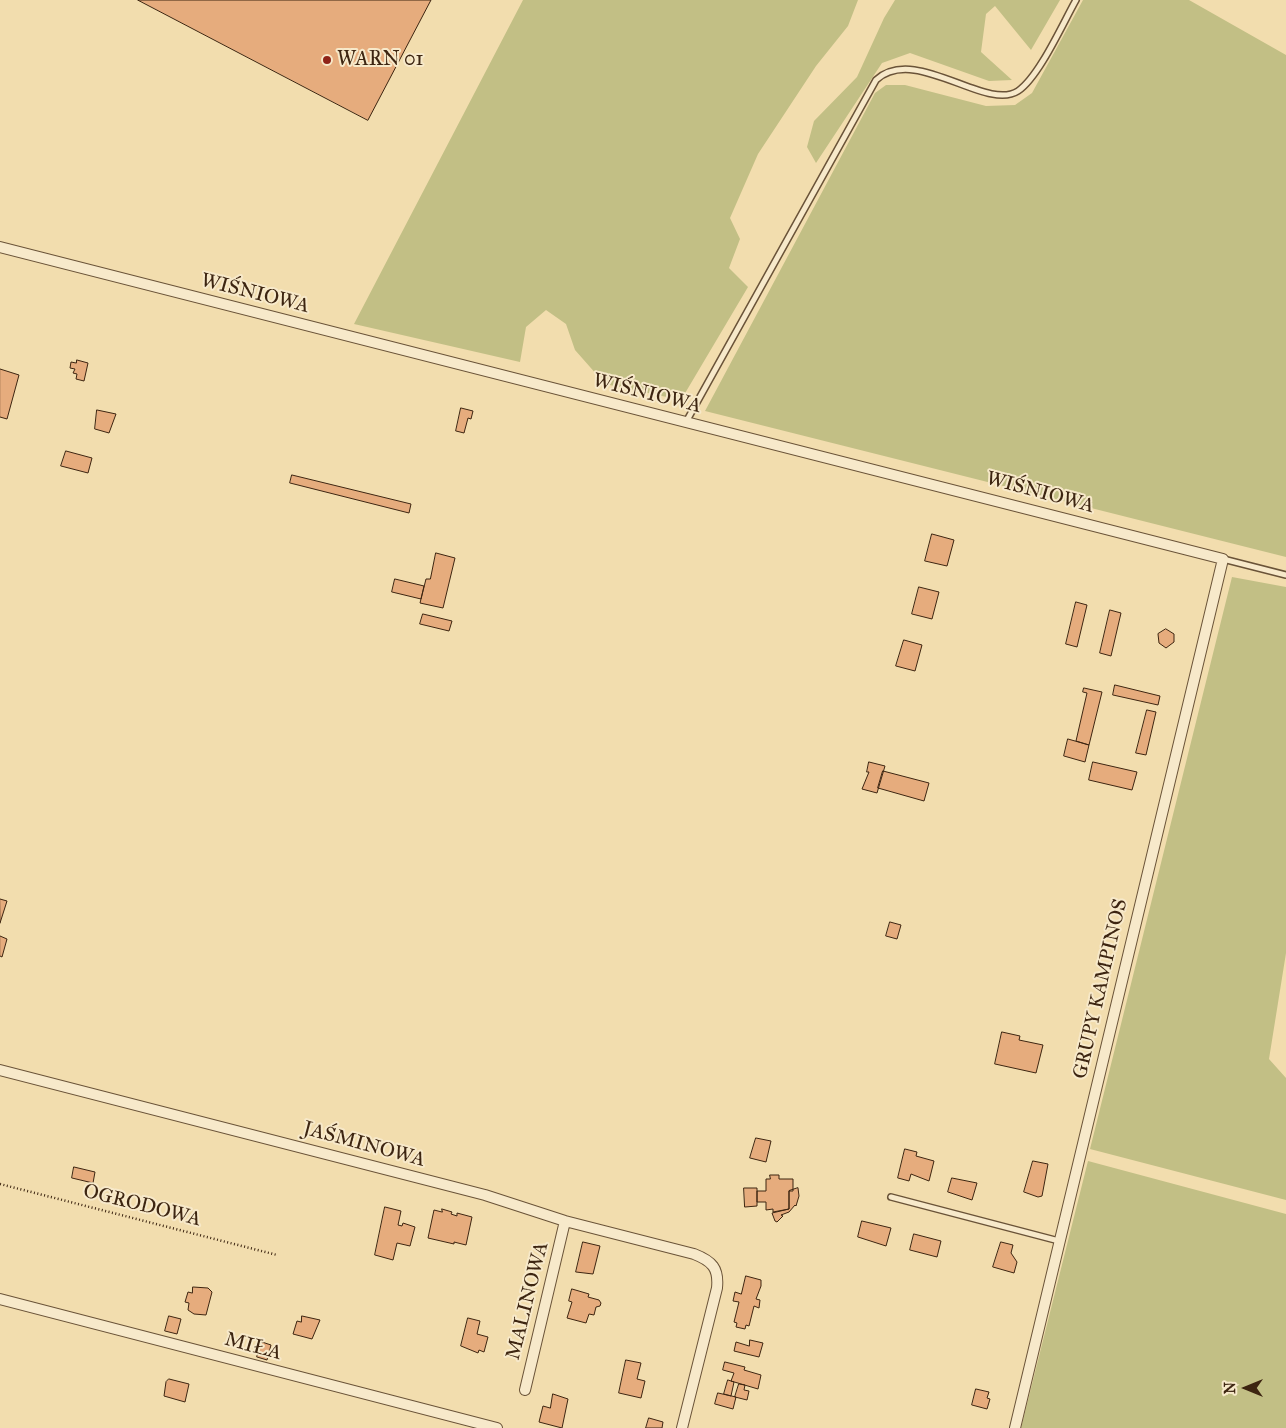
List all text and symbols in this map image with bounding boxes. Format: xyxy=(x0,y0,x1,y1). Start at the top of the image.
place label: WARN 01 xyxy=(337,48,423,72)
marker: WARN 01 xyxy=(321,54,333,66)
street label: WIŚNIOWA xyxy=(198,269,312,319)
street label: WIŚNIOWA xyxy=(590,369,704,419)
street label: WIŚNIOWA xyxy=(983,467,1097,519)
street label: GRUPY KAMPINOS xyxy=(1069,897,1133,1081)
street label: JAŚMINOWA xyxy=(300,1117,428,1173)
street label: OGRODOWA xyxy=(80,1180,204,1232)
street label: MALINOWA xyxy=(502,1240,554,1362)
street label: MIŁA xyxy=(222,1328,284,1366)
north arrow xyxy=(1221,1363,1271,1413)
text: N xyxy=(1222,1382,1239,1394)

